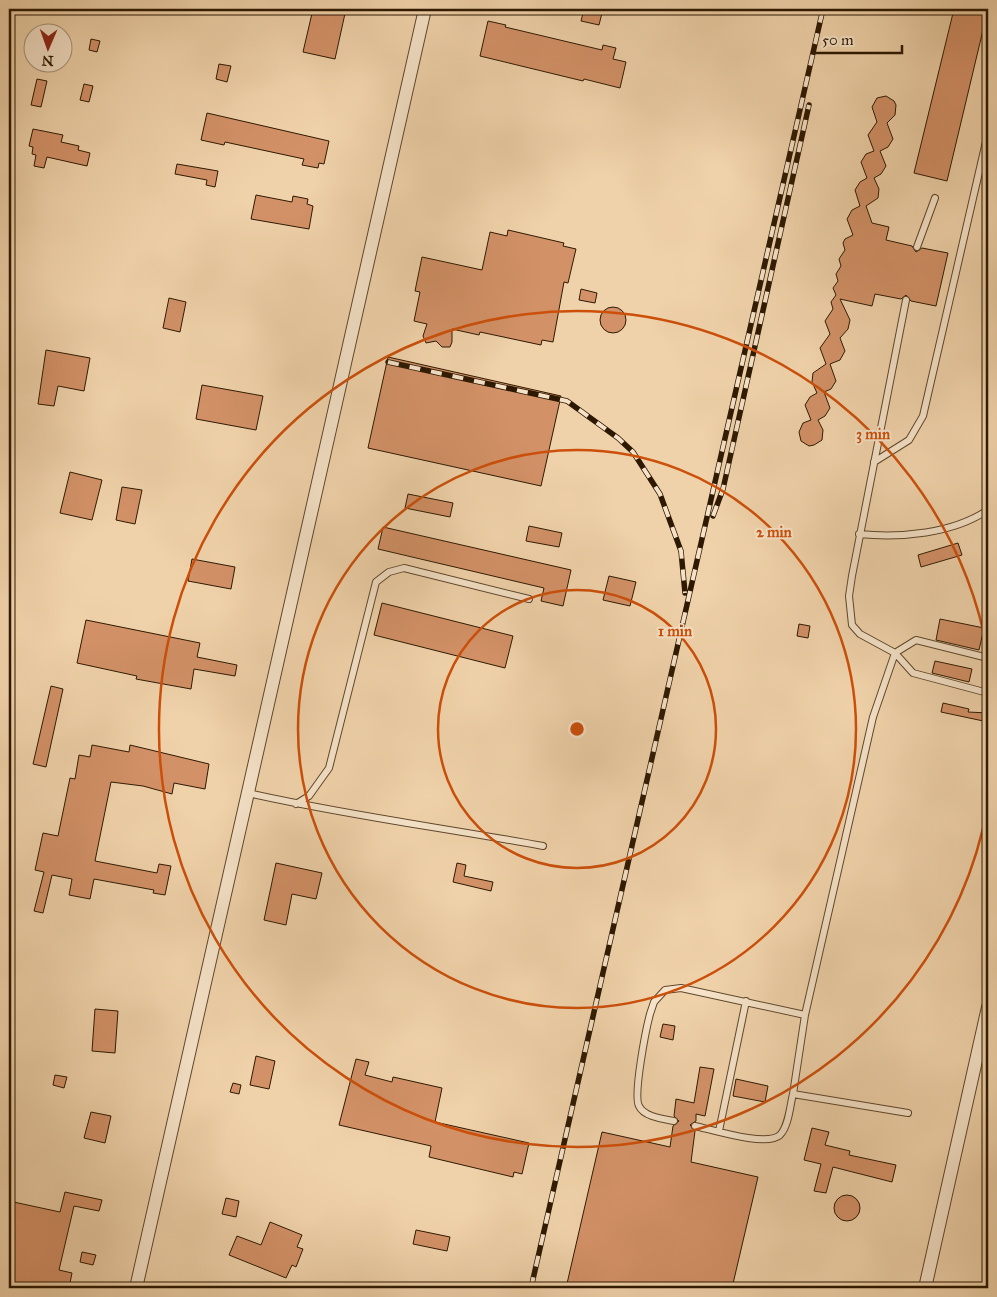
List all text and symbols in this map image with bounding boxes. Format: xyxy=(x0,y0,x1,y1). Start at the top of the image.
north arrow xyxy=(22,22,72,72)
scale bar xyxy=(814,22,902,54)
text: 50 m xyxy=(822,31,854,49)
text: N xyxy=(41,52,54,69)
text: 3 min xyxy=(856,425,891,444)
text: 2 min xyxy=(756,523,793,541)
text: 1 min xyxy=(658,622,693,640)
centre of rings xyxy=(568,720,586,738)

